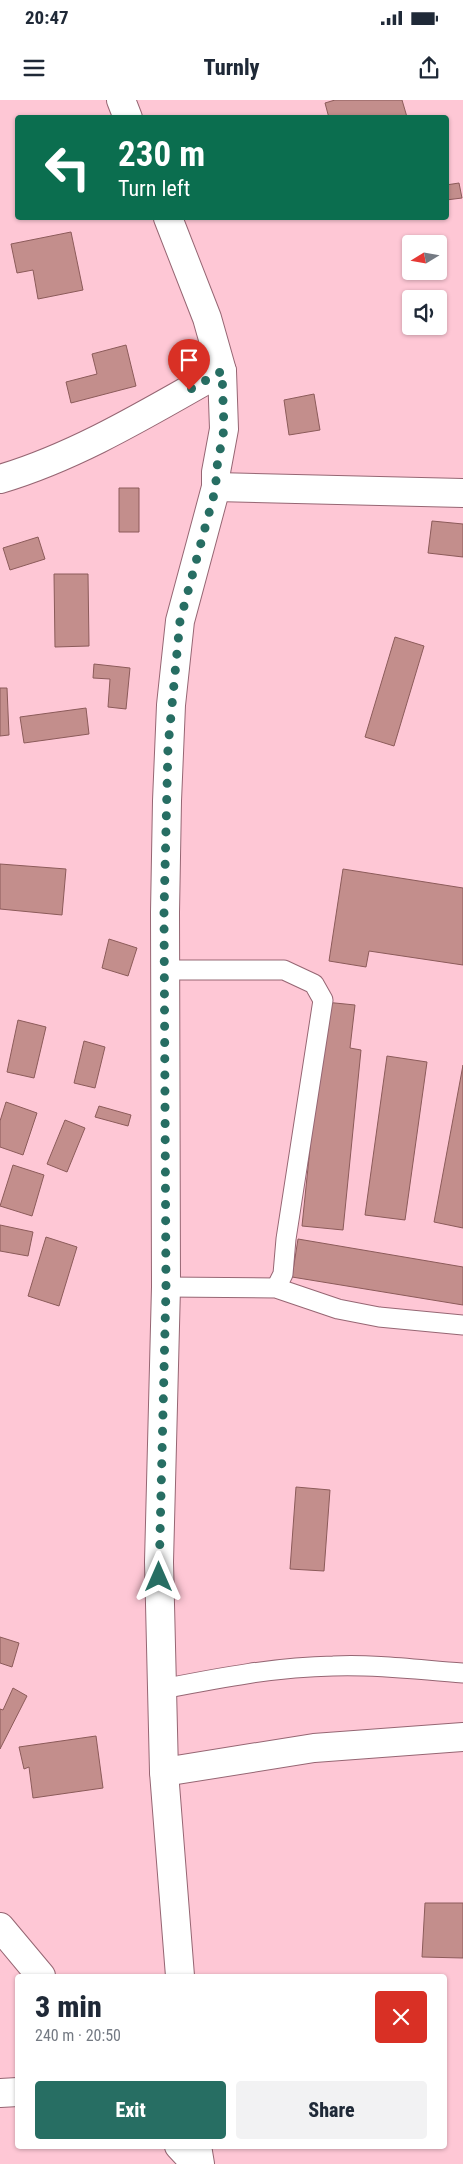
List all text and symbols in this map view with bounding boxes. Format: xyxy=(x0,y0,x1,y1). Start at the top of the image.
text: 20:47 xyxy=(25,6,69,29)
icon: menu xyxy=(20,54,48,82)
icon: share xyxy=(415,54,443,82)
text: Turnly xyxy=(203,55,260,80)
text: 230 m xyxy=(118,134,205,175)
icon: left xyxy=(35,135,100,200)
text: Turn left xyxy=(118,176,190,201)
north arrow xyxy=(402,235,448,280)
map controls xyxy=(402,235,447,335)
button: sound xyxy=(402,290,447,335)
pin xyxy=(168,339,210,390)
icon: arrive xyxy=(175,346,203,374)
position arrow xyxy=(132,1550,184,1602)
text: 3 min xyxy=(35,1989,102,2024)
button: close xyxy=(375,1991,427,2043)
text: 240 m · 20:50 xyxy=(35,2026,121,2045)
button: Exit xyxy=(35,2081,226,2139)
button: Share xyxy=(236,2081,427,2139)

